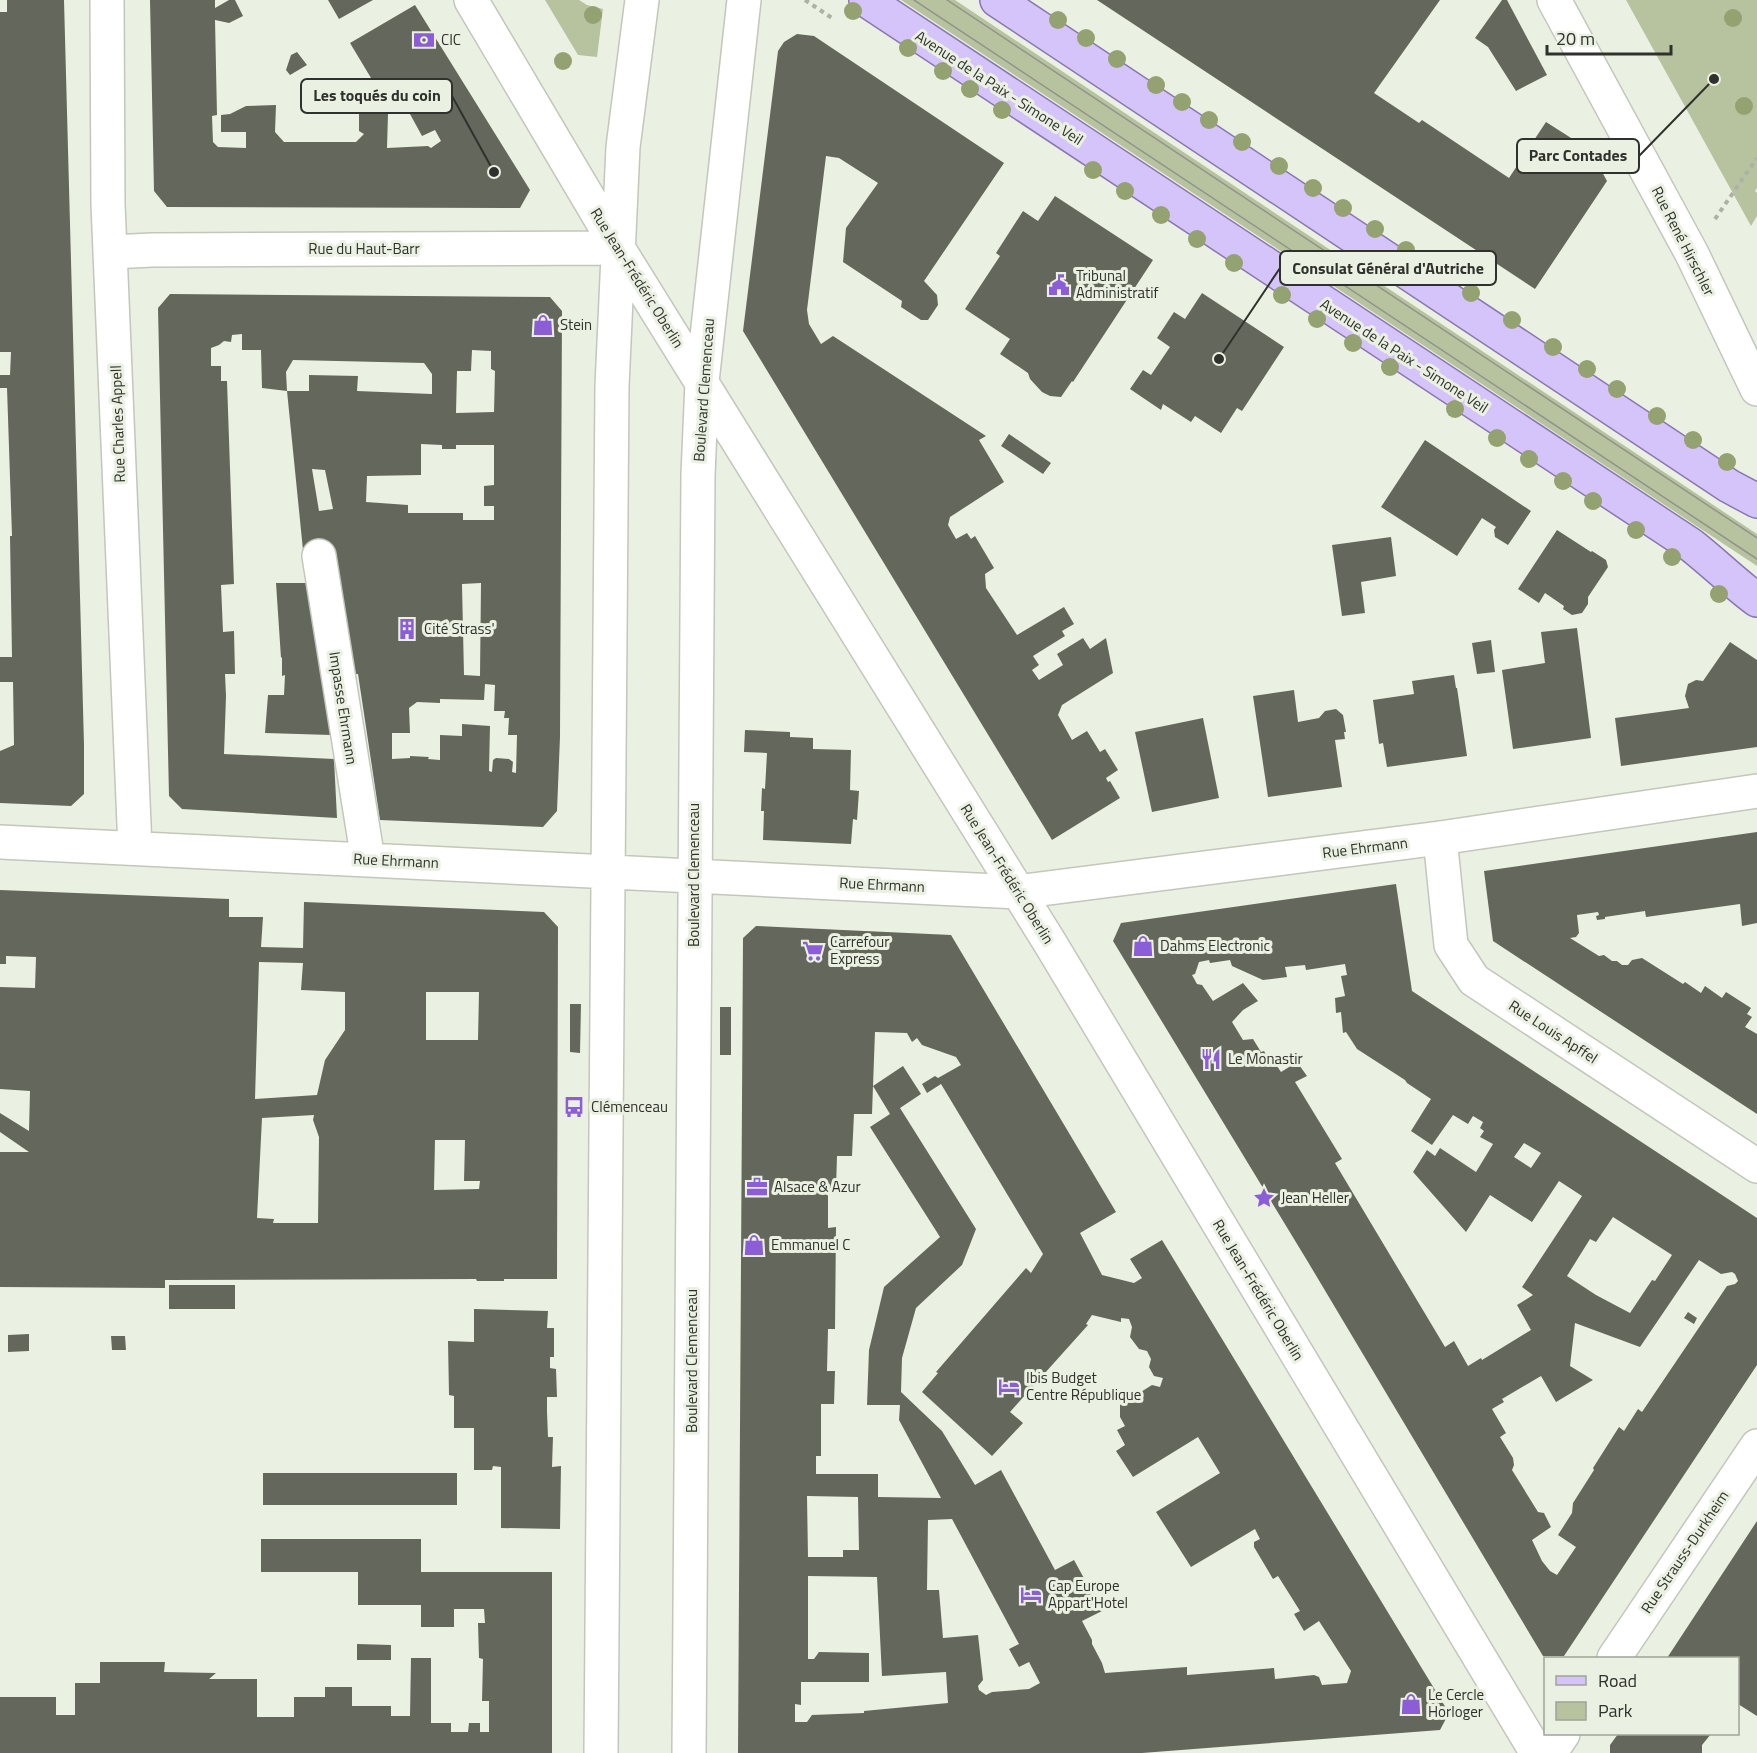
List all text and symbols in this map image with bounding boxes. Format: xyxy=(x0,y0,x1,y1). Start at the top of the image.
scale bar xyxy=(1547,18,1672,56)
street label: Avenue de la Paix - Simone Veil xyxy=(911,24,1088,151)
text: 20 m xyxy=(1556,25,1595,52)
bank icon: CIC xyxy=(412,28,436,52)
place label: CIC xyxy=(441,28,461,51)
callout: Les toqués du coin xyxy=(301,79,452,113)
text: Les toqués du coin xyxy=(313,83,441,107)
callout: Parc Contades xyxy=(1517,139,1639,173)
text: Parc Contades xyxy=(1529,143,1627,167)
street label: Rue René Hirschler xyxy=(1646,182,1721,299)
street label: Rue Jean-Frédéric Oberlin xyxy=(585,203,690,352)
street label: Rue du Haut-Barr xyxy=(308,237,420,260)
callout: Consulat Général d'Autriche xyxy=(1280,251,1496,285)
text: Consulat Général d'Autriche xyxy=(1292,256,1484,280)
place label: Tribunal Administratif xyxy=(1076,264,1158,304)
public building icon: Tribunal Administratif xyxy=(1047,273,1071,297)
street label: Avenue de la Paix - Simone Veil xyxy=(1316,292,1493,419)
shop icon: Stein xyxy=(531,313,555,337)
place label: Stein xyxy=(560,313,592,336)
street label: Boulevard Clemenceau xyxy=(687,317,720,462)
street label: Rue Charles Appell xyxy=(104,365,131,483)
building icon: Cité Strass' xyxy=(395,617,419,641)
place label: Cité Strass' xyxy=(424,617,495,640)
street label: Impasse Ehrmann xyxy=(323,650,364,766)
street label: Rue Jean-Frédéric Oberlin xyxy=(955,799,1060,948)
street label: Boulevard Clemenceau xyxy=(682,803,705,947)
street label: Rue Ehrmann xyxy=(1321,831,1409,864)
street label: Rue Ehrmann xyxy=(353,847,439,874)
street label: Rue Ehrmann xyxy=(839,871,925,898)
place label: Carrefour Express xyxy=(830,930,889,970)
shop icon: Dahms Electronic xyxy=(1131,934,1155,958)
place label: Dahms Electronic xyxy=(1160,934,1270,957)
supermarket icon: Carrefour Express xyxy=(801,939,825,963)
street label: Rue Louis Apffel xyxy=(1504,994,1602,1069)
restaurant icon: Le Monastir xyxy=(1199,1047,1223,1071)
place label: Le Monastir xyxy=(1228,1047,1303,1070)
bus stop icon: Clémenceau xyxy=(562,1095,586,1119)
place label: Clémenceau xyxy=(591,1095,668,1118)
office icon: Alsace & Azur xyxy=(745,1175,769,1199)
place label: Alsace & Azur xyxy=(774,1175,861,1198)
place icon: Jean Heller xyxy=(1252,1186,1276,1210)
place label: Jean Heller xyxy=(1281,1186,1349,1209)
street label: Rue Jean-Frédéric Oberlin xyxy=(1207,1215,1310,1365)
shop icon: Emmanuel C xyxy=(742,1233,766,1257)
place label: Emmanuel C xyxy=(771,1233,850,1256)
street label: Boulevard Clemenceau xyxy=(680,1289,703,1433)
place label: Ibis Budget Centre République xyxy=(1026,1366,1141,1406)
hotel icon: Ibis Budget Centre République xyxy=(997,1375,1021,1399)
street label: Rue Strauss-Durkheim xyxy=(1635,1486,1734,1618)
place label: Cap Europe Appart'Hotel xyxy=(1048,1574,1128,1614)
hotel icon: Cap Europe Appart'Hotel xyxy=(1019,1583,1043,1607)
legend xyxy=(1544,1657,1739,1735)
text: Road xyxy=(1598,1667,1637,1694)
place label: Le Cercle Horloger xyxy=(1428,1683,1484,1723)
shop icon: Le Cercle Horloger xyxy=(1399,1692,1423,1716)
text: Park xyxy=(1598,1697,1633,1724)

